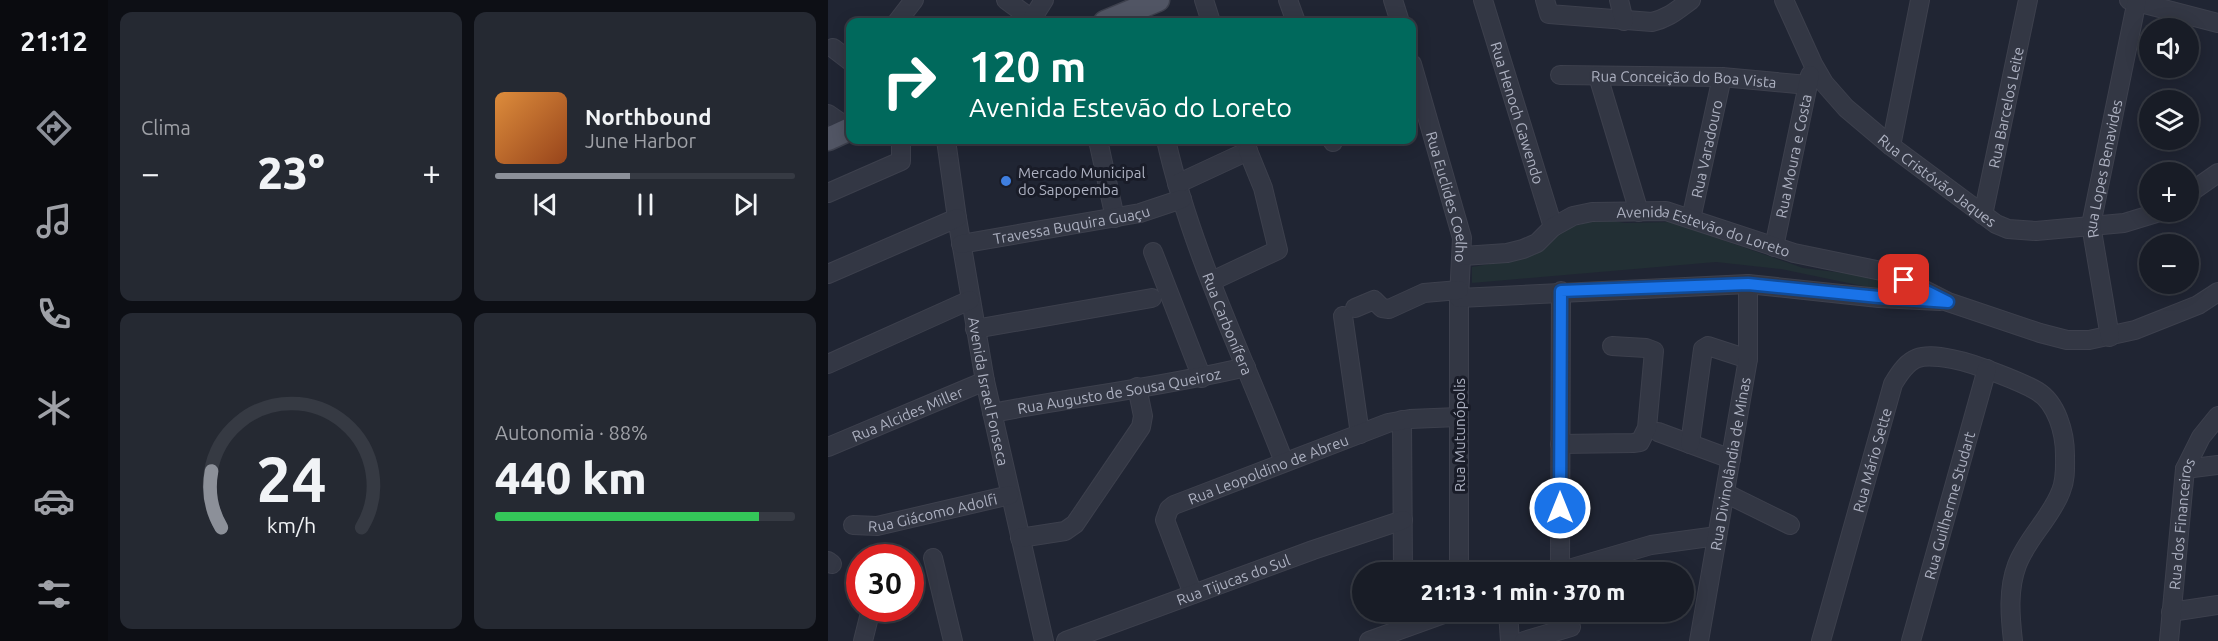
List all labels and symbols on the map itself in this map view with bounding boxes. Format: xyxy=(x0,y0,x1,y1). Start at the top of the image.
street label: Rua Henoch Gawendo xyxy=(1488,40,1548,186)
street label: Rua Barcelos Leite xyxy=(1985,45,2027,170)
street label: Rua Conceição do Boa Vista xyxy=(1591,67,1777,91)
street label: Rua Moura e Costa xyxy=(1772,93,1814,219)
street label: Rua Varadouro xyxy=(1687,98,1725,199)
street label: Rua Lopes Benavides xyxy=(2082,98,2125,239)
street label: Rua Euclides Coelho xyxy=(1423,129,1471,263)
street label: Rua Cristóvão Jaques xyxy=(1875,130,2000,230)
place label: Mercado Municipal do Sapopemba xyxy=(1018,164,1146,198)
marker: Mercado Municipal do Sapopemba xyxy=(999,174,1013,188)
street label: Travessa Buquira Guaçu xyxy=(992,202,1152,247)
street label: Avenida Estevão do Loreto xyxy=(1616,202,1792,260)
pin xyxy=(1878,254,1929,305)
street label: Rua Carbonífera xyxy=(1200,270,1256,377)
street label: Avenida Israel Fonseca xyxy=(966,316,1012,467)
street label: Rua Augusto de Sousa Queiroz xyxy=(1016,364,1222,417)
street label: Rua Divinolândia de Minas xyxy=(1706,376,1753,552)
street label: Rua Mutunópolis xyxy=(1451,378,1468,492)
street label: Rua Alcides Miller xyxy=(849,383,966,445)
street label: Rua Mário Sette xyxy=(1849,406,1894,514)
street label: Rua Guilherme Studart xyxy=(1920,429,1978,581)
street label: Rua Leopoldino de Abreu xyxy=(1186,431,1351,507)
street label: Rua dos Financeiros xyxy=(2165,455,2198,590)
position arrow xyxy=(1528,476,1592,540)
street label: Rua Giácomo Adolfi xyxy=(868,490,999,535)
speed limit sign: 30 xyxy=(846,544,924,622)
street label: Rua Tijucas do Sul xyxy=(1174,551,1292,608)

